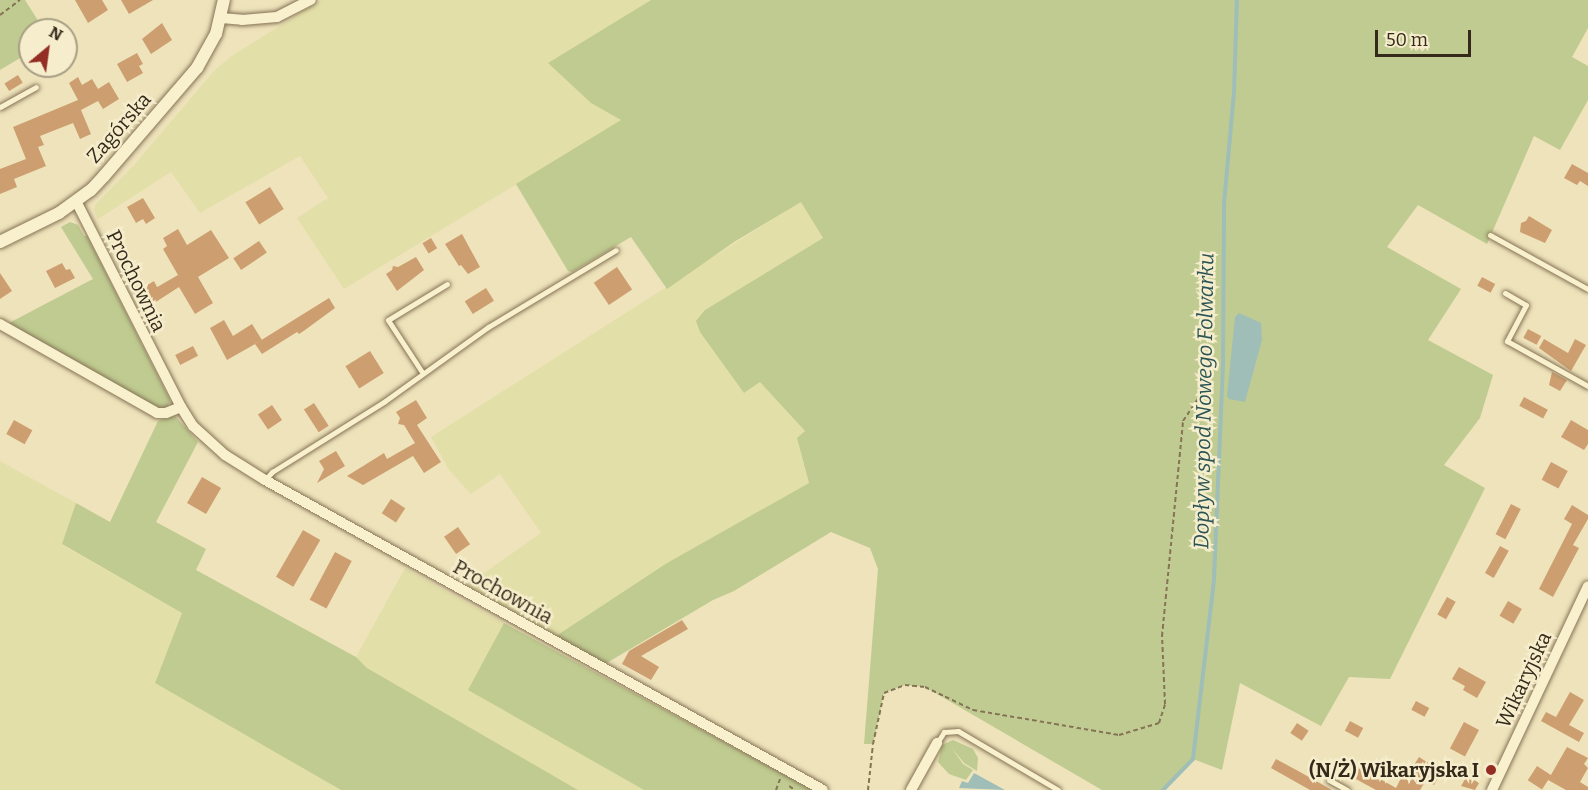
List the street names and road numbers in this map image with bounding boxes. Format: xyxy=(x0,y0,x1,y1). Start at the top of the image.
street label: Zagórska xyxy=(82,88,156,168)
street label: Prochownia xyxy=(101,226,171,336)
street label: Prochownia xyxy=(449,555,557,629)
street label: Wikaryjska xyxy=(1491,628,1557,732)

